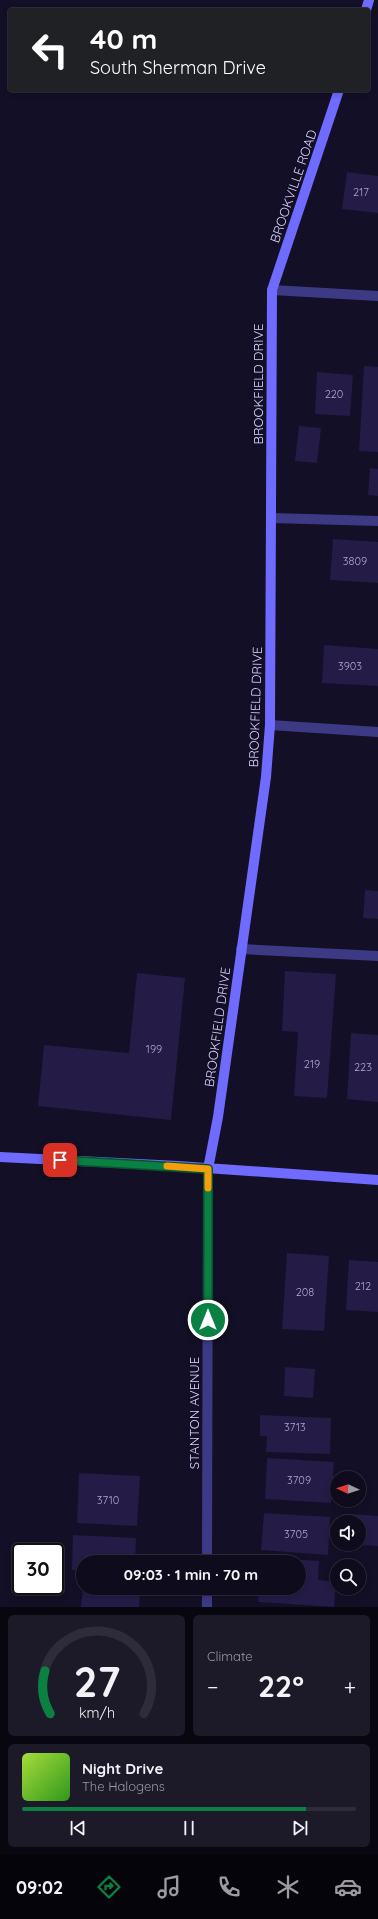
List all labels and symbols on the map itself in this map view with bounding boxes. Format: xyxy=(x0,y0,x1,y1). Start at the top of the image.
street label: BROOKVILLE ROAD xyxy=(266,127,320,245)
house number: 217 xyxy=(353,185,369,199)
street label: BROOKFIELD DRIVE xyxy=(250,324,266,444)
house number: 220 xyxy=(325,387,343,401)
house number: 3809 xyxy=(343,554,367,568)
street label: BROOKFIELD DRIVE xyxy=(245,646,265,768)
house number: 3903 xyxy=(338,659,362,673)
street label: BROOKFIELD DRIVE xyxy=(201,966,233,1088)
house number: 199 xyxy=(146,1042,162,1056)
house number: 219 xyxy=(304,1057,320,1071)
house number: 223 xyxy=(354,1060,372,1074)
pin xyxy=(43,1143,77,1177)
house number: 212 xyxy=(355,1279,371,1293)
house number: 208 xyxy=(296,1285,314,1299)
position arrow xyxy=(187,1299,229,1341)
street label: STANTON AVENUE xyxy=(186,1357,202,1469)
house number: 3713 xyxy=(284,1420,306,1434)
north arrow xyxy=(330,1471,366,1507)
house number: 3709 xyxy=(287,1473,311,1487)
house number: 3710 xyxy=(97,1493,119,1507)
house number: 3705 xyxy=(284,1527,308,1541)
speed limit sign: 30 xyxy=(12,1543,64,1595)

